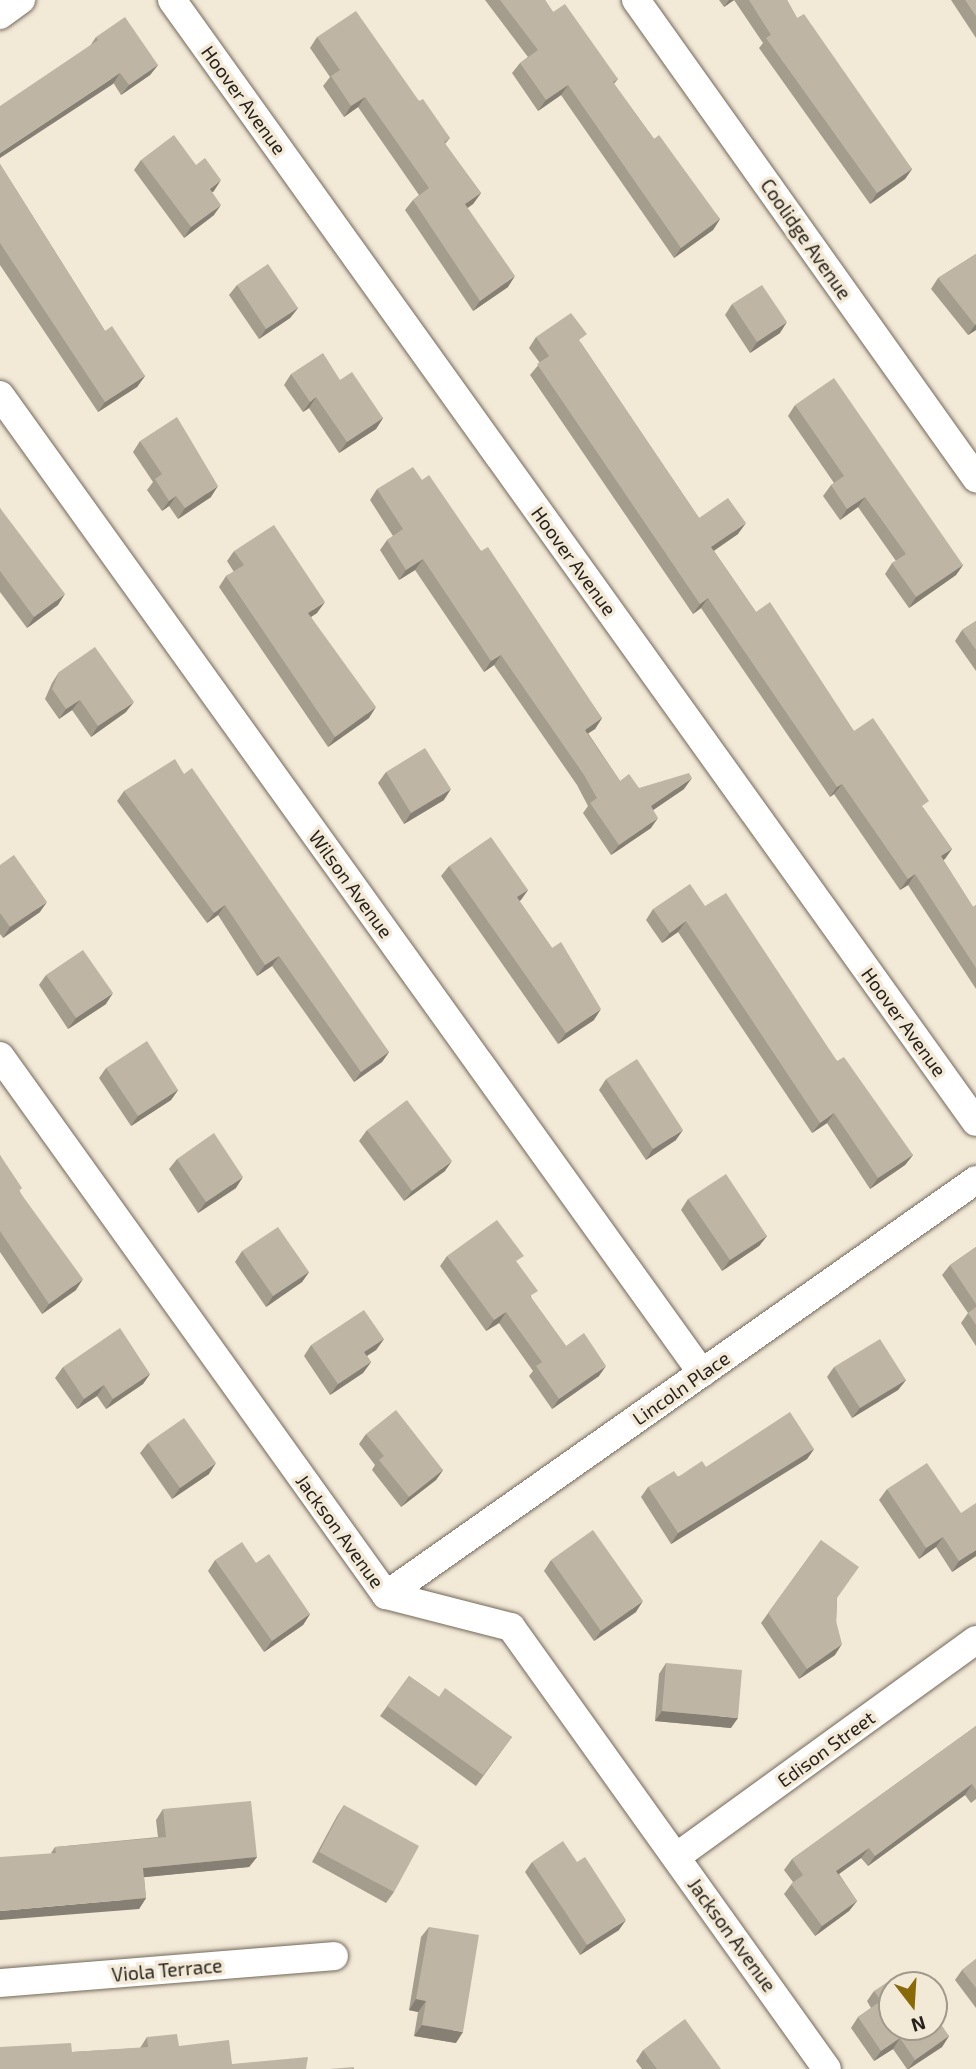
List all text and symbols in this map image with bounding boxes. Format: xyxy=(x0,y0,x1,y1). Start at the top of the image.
street label: Hoover Avenue xyxy=(197,41,291,159)
street label: Coolidge Avenue xyxy=(756,174,856,304)
street label: Hoover Avenue xyxy=(527,502,621,620)
street label: Wilson Avenue xyxy=(304,826,398,942)
street label: Hoover Avenue xyxy=(857,963,951,1081)
street label: Lincoln Place xyxy=(628,1346,734,1430)
street label: Jackson Avenue xyxy=(291,1470,389,1592)
street label: Edison Street xyxy=(773,1706,879,1792)
street label: Jackson Avenue xyxy=(683,1874,781,1996)
street label: Viola Terrace xyxy=(110,1954,224,1986)
north arrow xyxy=(878,1971,948,2041)
text: N xyxy=(909,2012,929,2038)

